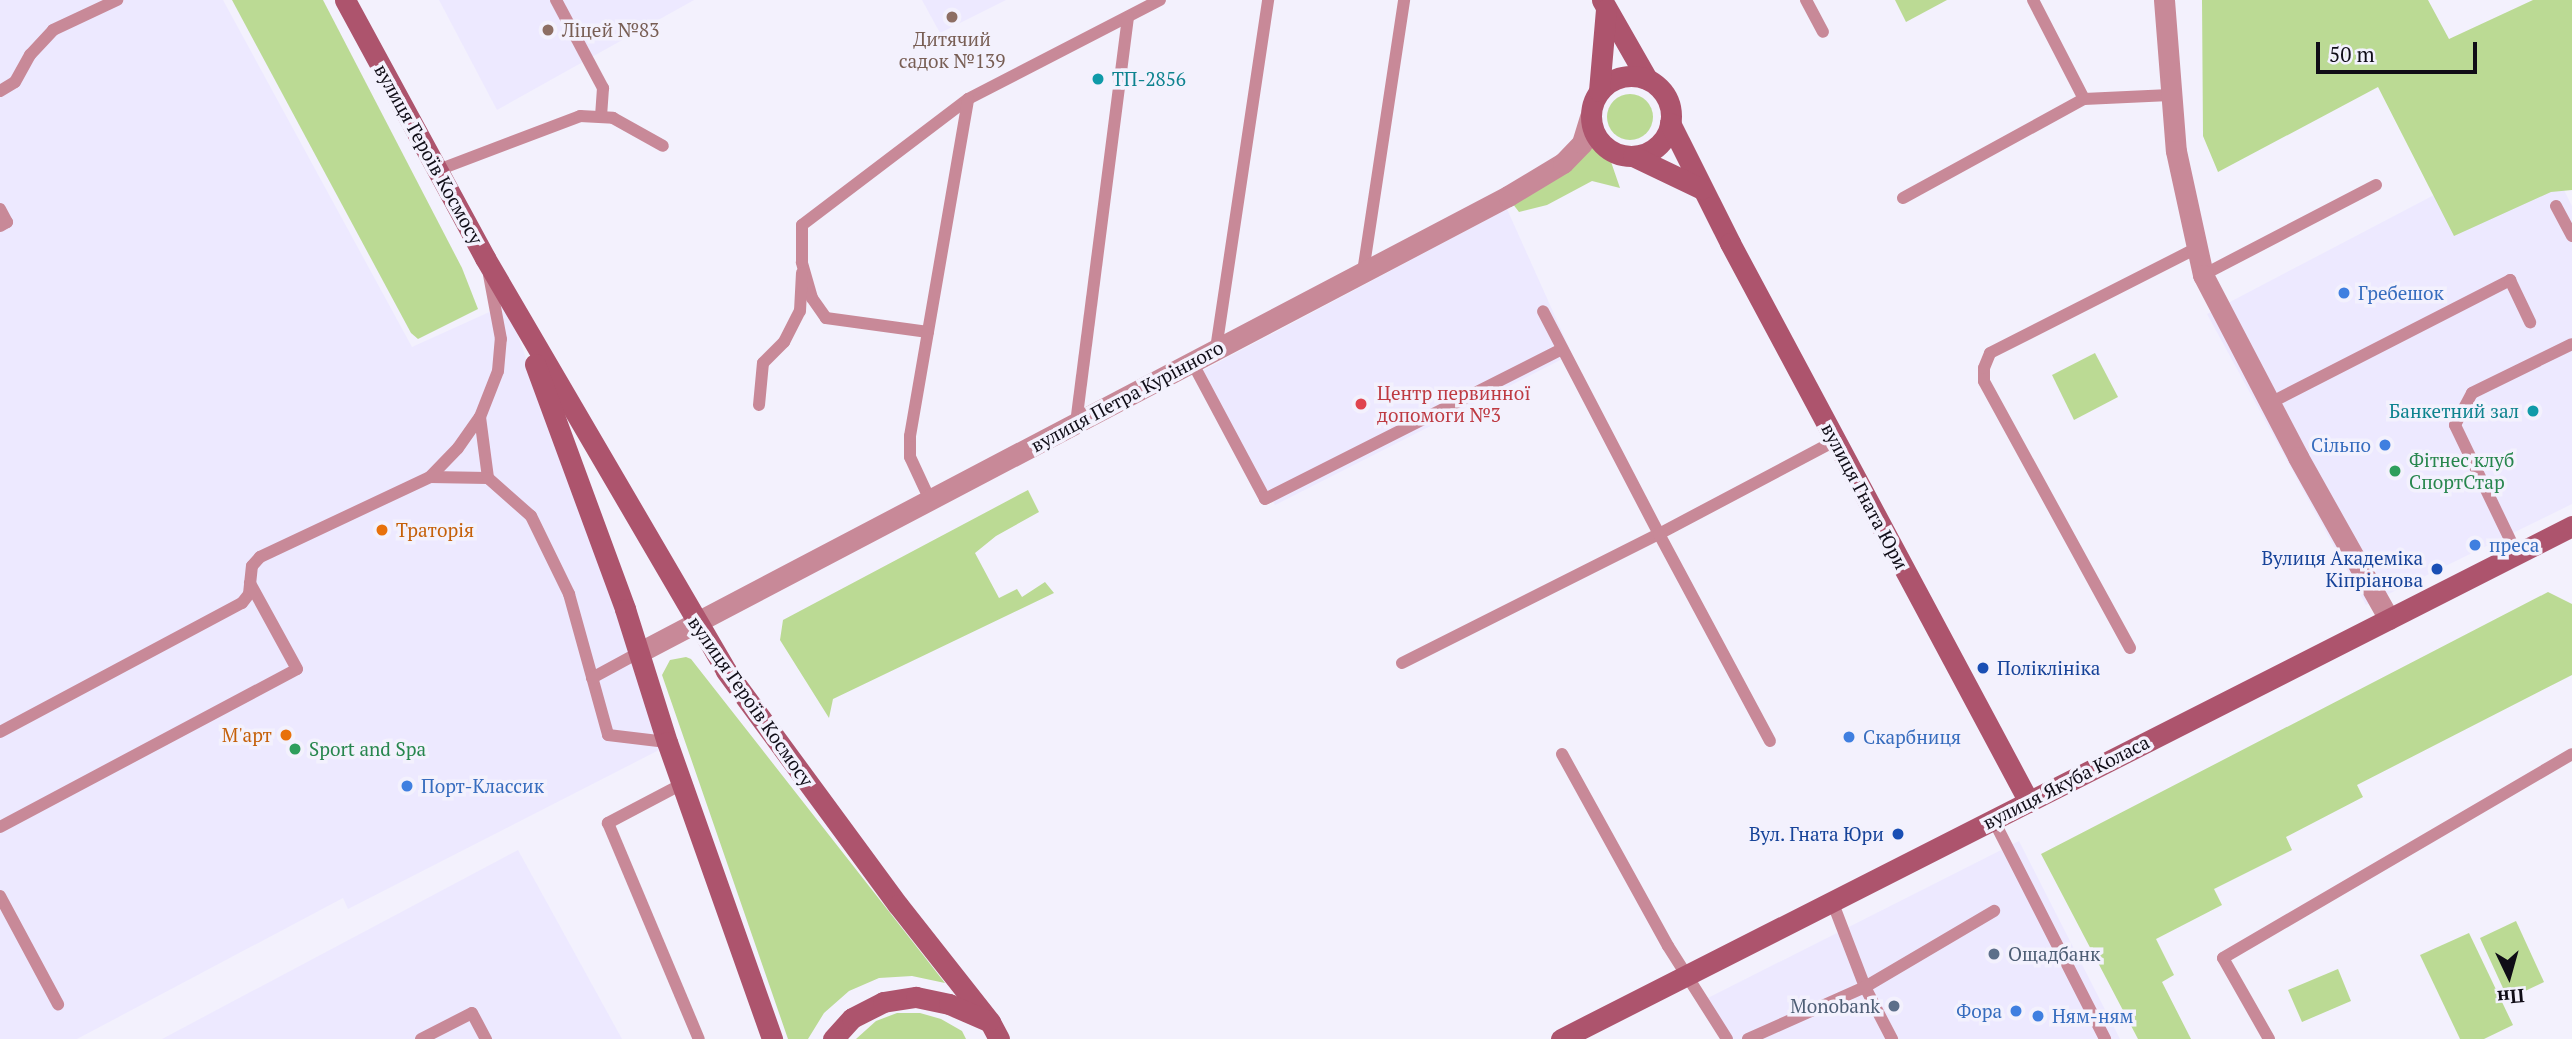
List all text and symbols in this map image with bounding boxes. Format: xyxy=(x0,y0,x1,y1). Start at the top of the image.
marker: Дитячий садок №139 xyxy=(944,9,960,25)
place label: Ліцей №83 xyxy=(562,19,659,41)
marker: Ліцей №83 xyxy=(540,22,556,38)
place label: Дитячий садок №139 xyxy=(899,28,1005,72)
scale bar xyxy=(2320,28,2481,72)
text: 50 m xyxy=(2329,40,2375,68)
street label: вулиця Героїв Космосу xyxy=(370,60,488,248)
place label: ТП-2856 xyxy=(1112,68,1186,90)
marker: ТП-2856 xyxy=(1090,71,1106,87)
place label: Гребешок xyxy=(2358,282,2444,304)
marker: Гребешок xyxy=(2336,285,2352,301)
street label: вулиця Петра Курінного xyxy=(1027,336,1227,456)
place label: Центр первинної допомоги №3 xyxy=(1377,382,1531,426)
marker: Центр первинної допомоги №3 xyxy=(1351,394,1371,414)
place label: Банкетний зал xyxy=(2389,400,2519,422)
marker: Банкетний зал xyxy=(2525,403,2541,419)
street label: вулиця Гната Юри xyxy=(1817,419,1913,573)
place label: Сільпо xyxy=(2311,434,2371,456)
marker: Сільпо xyxy=(2377,437,2393,453)
place label: Фітнес клуб СпортСтар xyxy=(2409,449,2514,493)
marker: Фітнес клуб СпортСтар xyxy=(2387,463,2403,479)
place label: Траторія xyxy=(396,519,474,541)
marker: Траторія xyxy=(374,522,390,538)
place label: преса xyxy=(2489,534,2539,556)
marker: преса xyxy=(2467,537,2483,553)
place label: Вулиця Академіка Кіпріанова xyxy=(2261,547,2423,591)
marker: Вулиця Академіка Кіпріанова xyxy=(2429,561,2445,577)
street label: вулиця Героїв Космосу xyxy=(684,612,818,790)
place label: Поліклініка xyxy=(1997,657,2100,679)
marker: Поліклініка xyxy=(1975,660,1991,676)
place label: М'арт xyxy=(222,724,272,746)
place label: Скарбниця xyxy=(1863,726,1961,748)
marker: М'арт xyxy=(278,727,294,743)
marker: Скарбниця xyxy=(1841,729,1857,745)
street label: вулиця Якуба Коласа xyxy=(1979,730,2153,834)
place label: Sport and Spa xyxy=(309,738,426,760)
marker: Sport and Spa xyxy=(287,741,303,757)
place label: Порт-Классик xyxy=(421,775,544,797)
marker: Порт-Классик xyxy=(399,778,415,794)
place label: Вул. Гната Юри xyxy=(1748,823,1884,845)
marker: Вул. Гната Юри xyxy=(1890,826,1906,842)
north arrow xyxy=(2474,941,2544,1011)
place label: Ощадбанк xyxy=(2008,943,2100,965)
marker: Ощадбанк xyxy=(1986,946,2002,962)
text: Пн xyxy=(2496,984,2525,1011)
place label: Monobank xyxy=(1790,995,1880,1017)
marker: Monobank xyxy=(1886,998,1902,1014)
place label: Фора xyxy=(1956,1000,2002,1022)
marker: Фора xyxy=(2008,1003,2024,1019)
place label: Ням-ням xyxy=(2052,1005,2134,1027)
marker: Ням-ням xyxy=(2030,1008,2046,1024)

